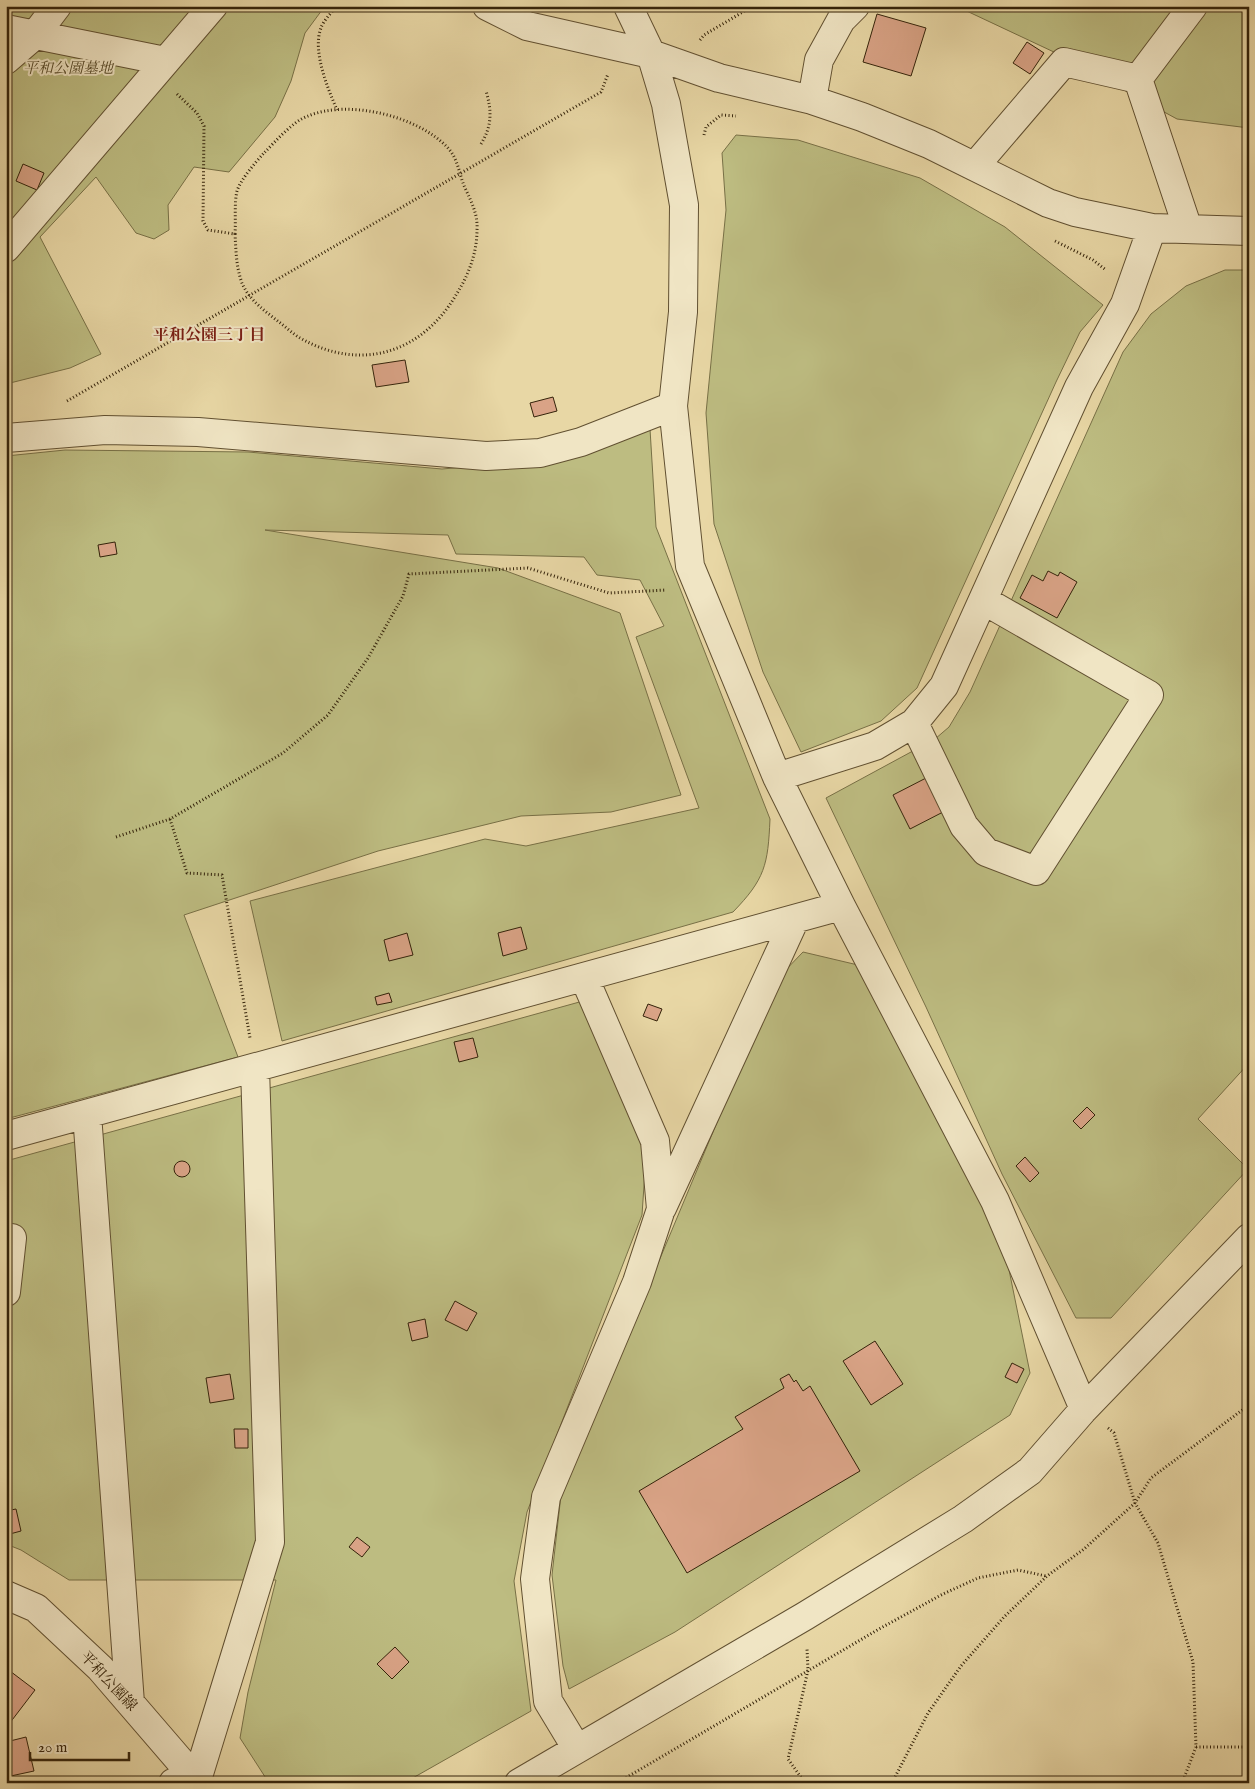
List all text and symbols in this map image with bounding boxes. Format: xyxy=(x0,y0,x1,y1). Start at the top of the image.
park label: 平和公園墓地 xyxy=(23,59,115,78)
district label: 平和公園三丁目 xyxy=(153,326,265,346)
street label: 平和公園線 xyxy=(76,1647,141,1715)
scale bar xyxy=(30,1729,129,1761)
text: 20 m xyxy=(38,1738,68,1757)

